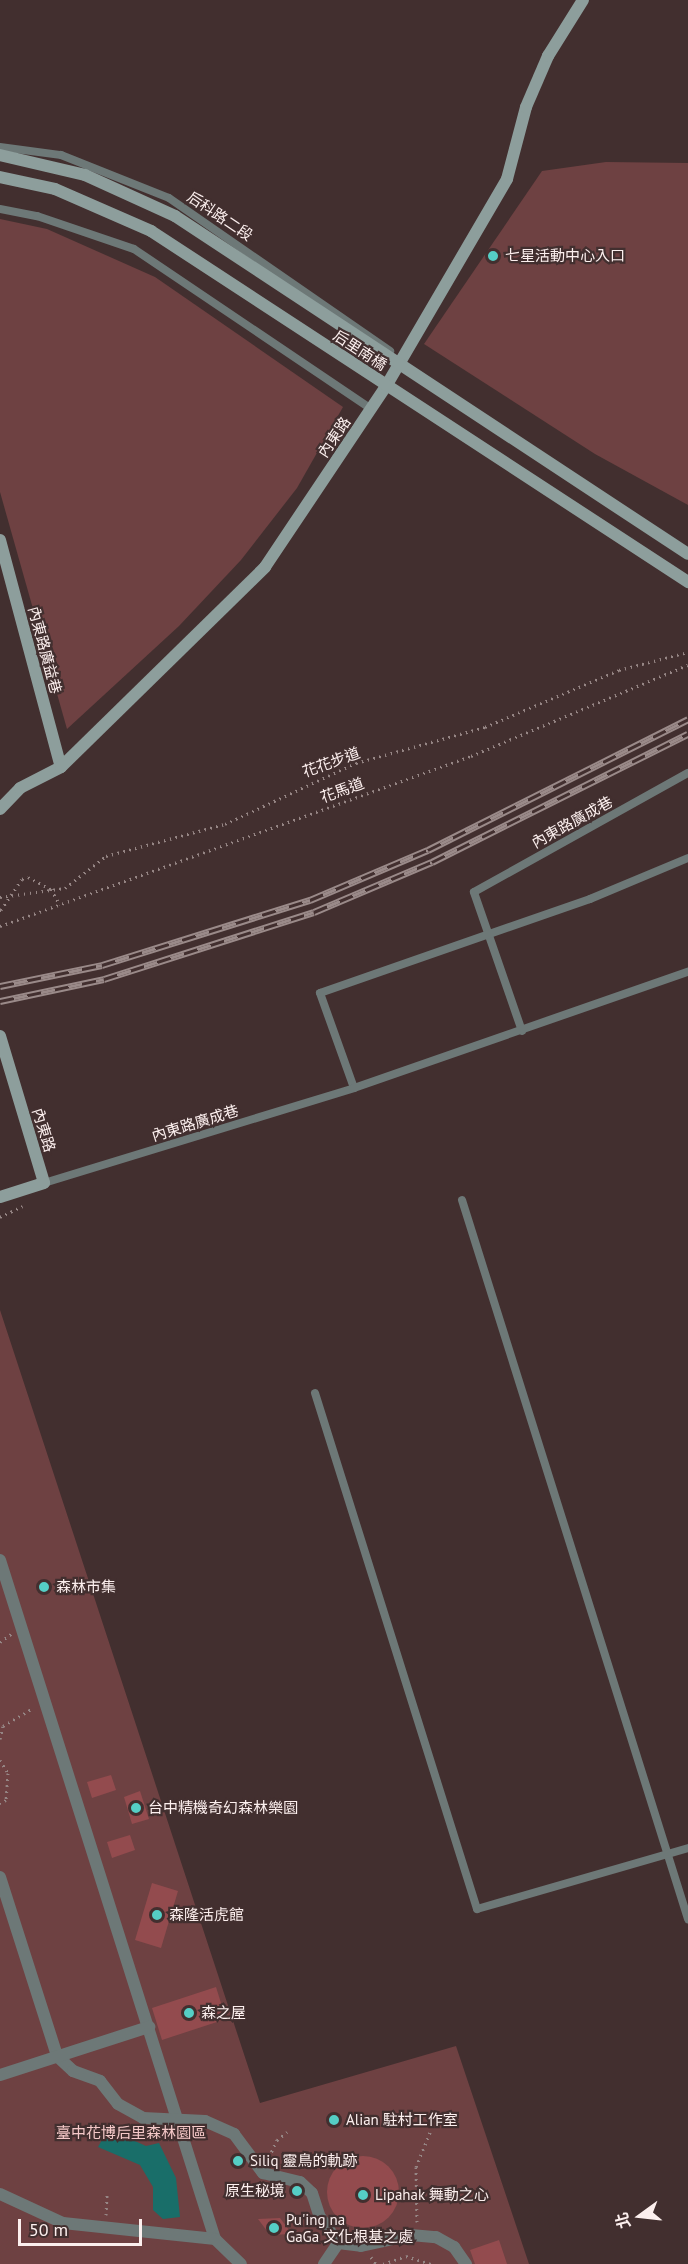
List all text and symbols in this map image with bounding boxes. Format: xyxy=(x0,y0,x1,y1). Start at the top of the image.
street label: 后科路二段 xyxy=(184,188,256,244)
place label: 七星活動中心入口 xyxy=(505,247,625,265)
marker: 七星活動中心入口 xyxy=(486,249,500,263)
street label: 后里南橋 xyxy=(330,326,390,374)
street label: 內東路 xyxy=(314,413,354,461)
street label: 內東路廣益巷 xyxy=(25,604,65,696)
street label: 花花步道 xyxy=(300,743,362,781)
street label: 花馬道 xyxy=(318,774,366,806)
street label: 內東路廣成巷 xyxy=(528,792,616,852)
street label: 內東路廣成巷 xyxy=(149,1101,241,1145)
street label: 內東路 xyxy=(29,1106,59,1154)
place label: 森林市集 xyxy=(56,1578,116,1596)
marker: 森林市集 xyxy=(37,1580,51,1594)
place label: 台中精機奇幻森林樂園 xyxy=(148,1799,298,1817)
marker: 台中精機奇幻森林樂園 xyxy=(129,1801,143,1815)
place label: 森隆活虎館 xyxy=(169,1906,244,1924)
marker: 森隆活虎館 xyxy=(150,1908,164,1922)
place label: 森之屋 xyxy=(201,2004,246,2022)
marker: 森之屋 xyxy=(182,2006,196,2020)
place label: Alian 駐村工作室 xyxy=(346,2111,458,2129)
marker: Alian 駐村工作室 xyxy=(327,2113,341,2127)
park label: 臺中花博后里森林園區 xyxy=(56,2124,206,2142)
place label: Siliq 靈鳥的軌跡 xyxy=(250,2152,357,2170)
marker: Siliq 靈鳥的軌跡 xyxy=(231,2154,245,2168)
place label: 原生秘境 xyxy=(225,2182,285,2200)
marker: 原生秘境 xyxy=(290,2184,304,2198)
place label: Lipahak 舞動之心 xyxy=(375,2186,489,2204)
north arrow xyxy=(610,2186,670,2246)
marker: Lipahak 舞動之心 xyxy=(356,2188,370,2202)
scale bar xyxy=(21,2207,146,2245)
place label: Pu'ing na GaGa 文化根基之處 xyxy=(286,2210,413,2245)
text: 北 xyxy=(611,2210,634,2231)
text: 50 m xyxy=(29,2218,68,2241)
marker: Pu'ing na GaGa 文化根基之處 xyxy=(267,2221,281,2235)

